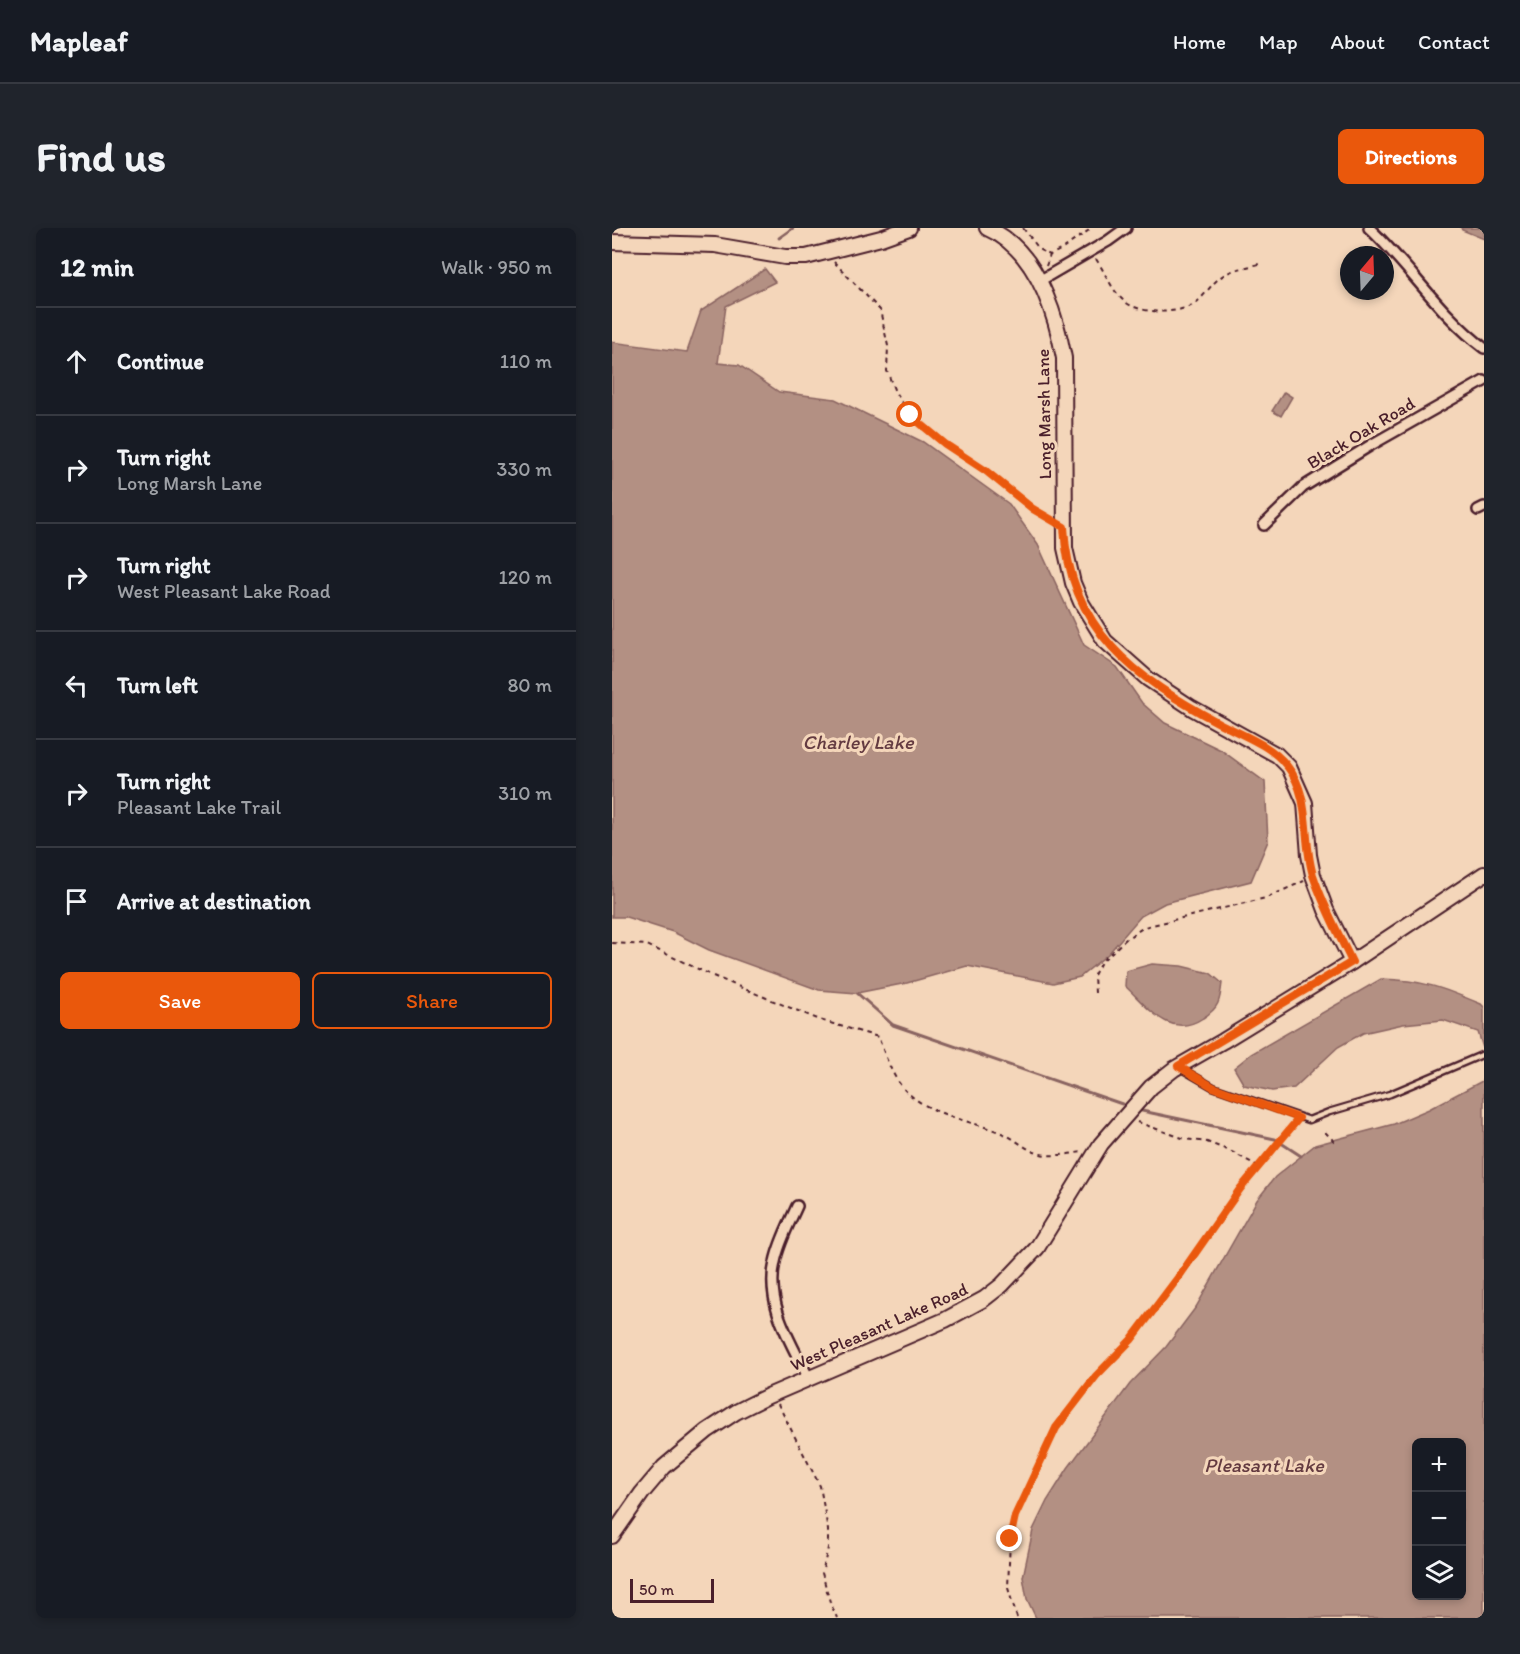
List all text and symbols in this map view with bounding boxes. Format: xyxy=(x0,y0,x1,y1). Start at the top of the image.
text: Mapleaf xyxy=(30,24,128,58)
text: Home xyxy=(1173,29,1226,54)
text: Map xyxy=(1259,29,1298,54)
text: About xyxy=(1331,29,1385,54)
text: Contact xyxy=(1418,29,1490,54)
button: Directions xyxy=(1338,129,1484,184)
text: Find us xyxy=(36,131,166,182)
north arrow xyxy=(1340,246,1394,300)
text: 12 min xyxy=(60,251,134,283)
text: Walk · 950 m xyxy=(441,255,552,279)
icon: ahead xyxy=(60,345,93,378)
text: Continue xyxy=(117,348,204,375)
street label: Long Marsh Lane xyxy=(1032,348,1056,480)
text: 110 m xyxy=(500,349,552,373)
street label: Black Oak Road xyxy=(1303,392,1419,474)
route start xyxy=(896,401,922,427)
text: Turn right xyxy=(117,444,211,471)
icon: right xyxy=(60,453,93,486)
text: 330 m xyxy=(497,457,552,481)
text: Long Marsh Lane xyxy=(117,471,262,495)
text: Turn right xyxy=(117,552,211,579)
icon: right xyxy=(60,561,93,594)
text: 120 m xyxy=(499,565,552,589)
text: West Pleasant Lake Road xyxy=(117,579,330,603)
icon: left xyxy=(60,669,93,702)
text: Turn left xyxy=(117,672,198,699)
text: 80 m xyxy=(507,673,552,697)
water label: Charley Lake xyxy=(803,730,915,754)
text: Turn right xyxy=(117,768,211,795)
icon: right xyxy=(60,777,93,810)
text: 310 m xyxy=(498,781,552,805)
text: Pleasant Lake Trail xyxy=(117,795,281,819)
icon: arrive xyxy=(60,885,93,918)
text: Arrive at destination xyxy=(117,888,311,915)
button: Save xyxy=(60,972,300,1029)
button: Share xyxy=(312,972,552,1029)
street label: West Pleasant Lake Road xyxy=(787,1278,972,1376)
map controls xyxy=(1412,1438,1466,1600)
button: + xyxy=(1412,1438,1466,1492)
water label: Pleasant Lake xyxy=(1204,1453,1325,1477)
button: − xyxy=(1412,1492,1466,1546)
route end xyxy=(996,1525,1022,1551)
button: layers xyxy=(1412,1546,1466,1600)
scale bar xyxy=(630,1576,714,1604)
text: 50 m xyxy=(639,1580,674,1599)

